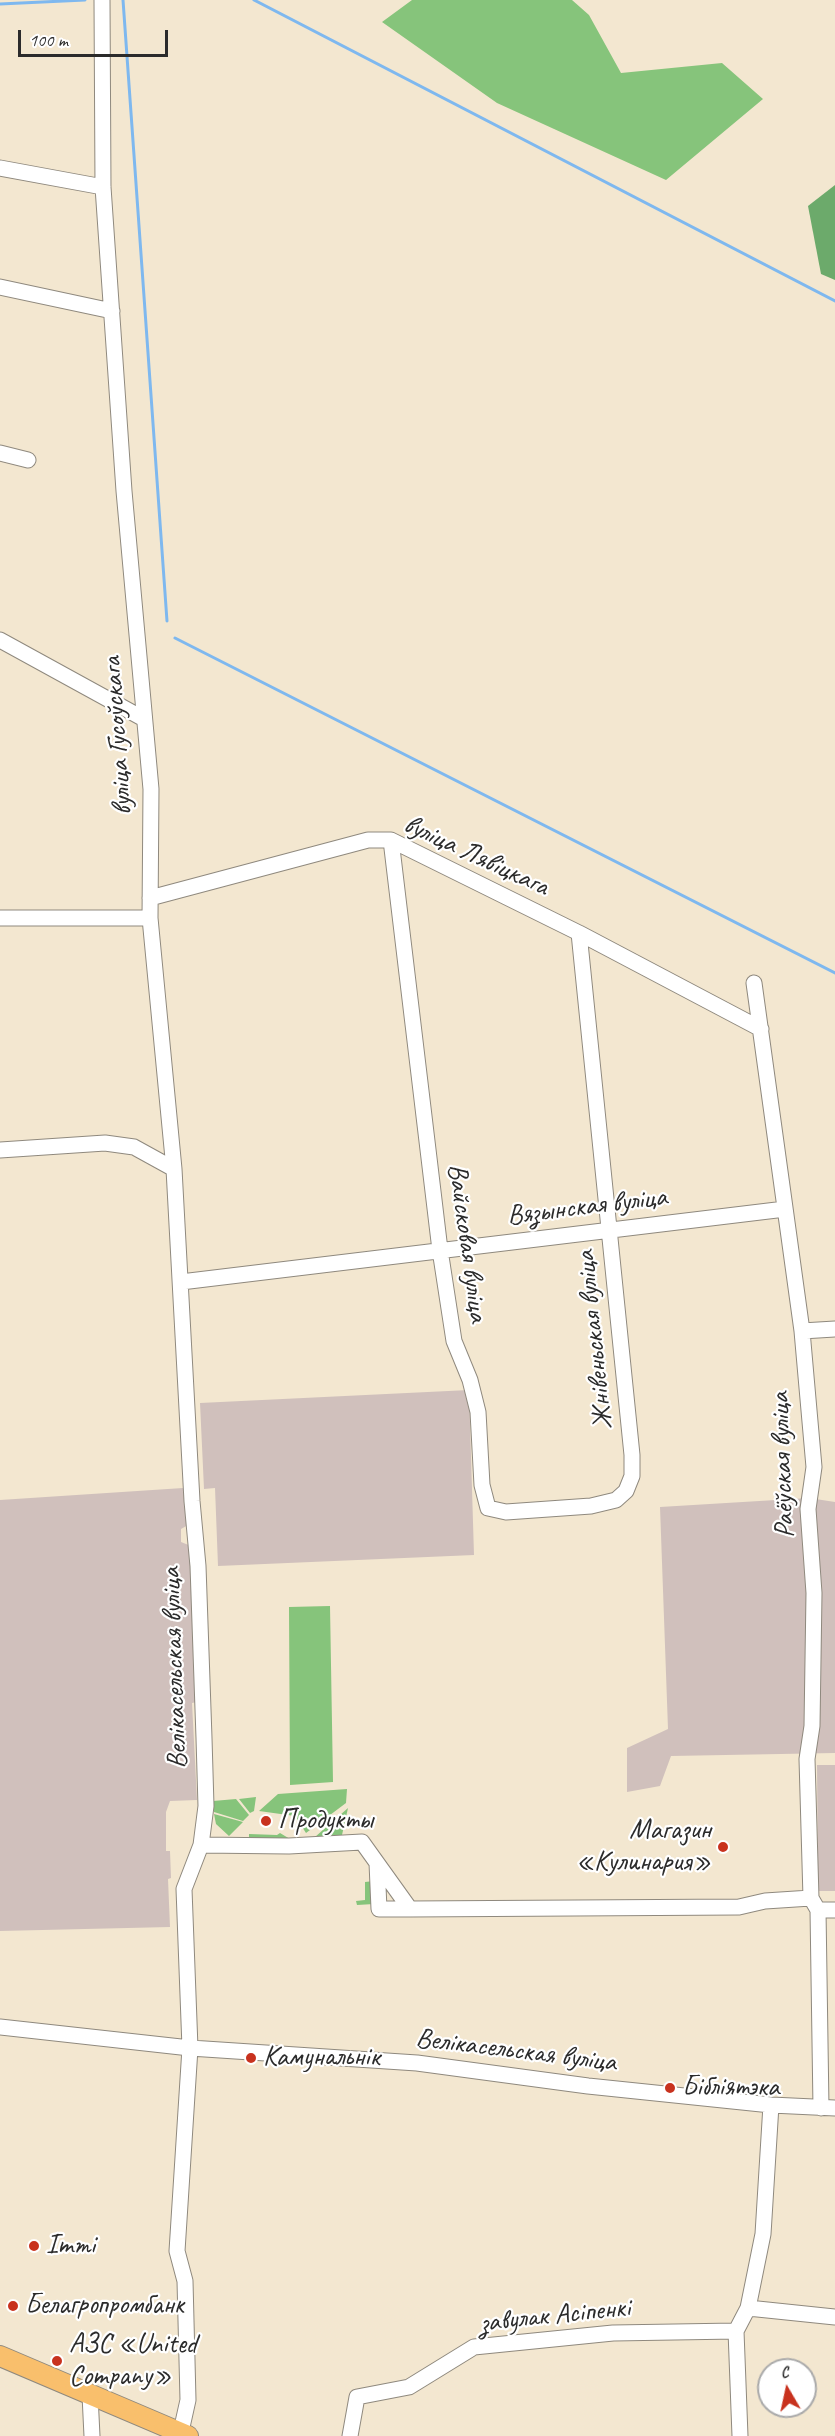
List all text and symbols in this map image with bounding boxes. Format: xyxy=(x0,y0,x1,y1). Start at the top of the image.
scale bar xyxy=(21,18,171,56)
text: 100 m xyxy=(29,29,68,51)
street label: вуліца Гусоўскага xyxy=(96,656,140,816)
street label: вуліца Лявіцкага xyxy=(398,808,554,904)
street label: Вайсковая вуліца xyxy=(439,1162,495,1324)
street label: Вязынская вуліца xyxy=(505,1181,669,1233)
street label: Жнівеньская вуліца xyxy=(569,1249,621,1431)
street label: Раёўская вуліца xyxy=(764,1391,802,1539)
street label: Велікасельская вуліца xyxy=(155,1567,195,1769)
place label: Продукты xyxy=(278,1804,373,1838)
marker: Продукты xyxy=(259,1814,273,1828)
place label: Магазин «Кулинария» xyxy=(576,1814,711,1880)
marker: Магазин «Кулинария» xyxy=(716,1840,730,1854)
street label: Велікасельская вуліца xyxy=(414,2022,618,2080)
place label: Камунальнік xyxy=(263,2041,380,2075)
marker: Камунальнік xyxy=(244,2051,258,2065)
place label: Бібліятэка xyxy=(682,2071,779,2105)
marker: Бібліятэка xyxy=(663,2081,677,2095)
place label: Immi xyxy=(46,2229,95,2263)
marker: Immi xyxy=(27,2239,41,2253)
place label: Белагропромбанк xyxy=(25,2289,184,2323)
street label: завулак Асіпенкі xyxy=(478,2291,632,2341)
marker: Белагропромбанк xyxy=(6,2299,20,2313)
place label: АЗС «United Company» xyxy=(69,2328,197,2394)
marker: АЗС «United Company» xyxy=(50,2354,64,2368)
north arrow xyxy=(757,2358,817,2418)
text: С xyxy=(779,2362,790,2383)

